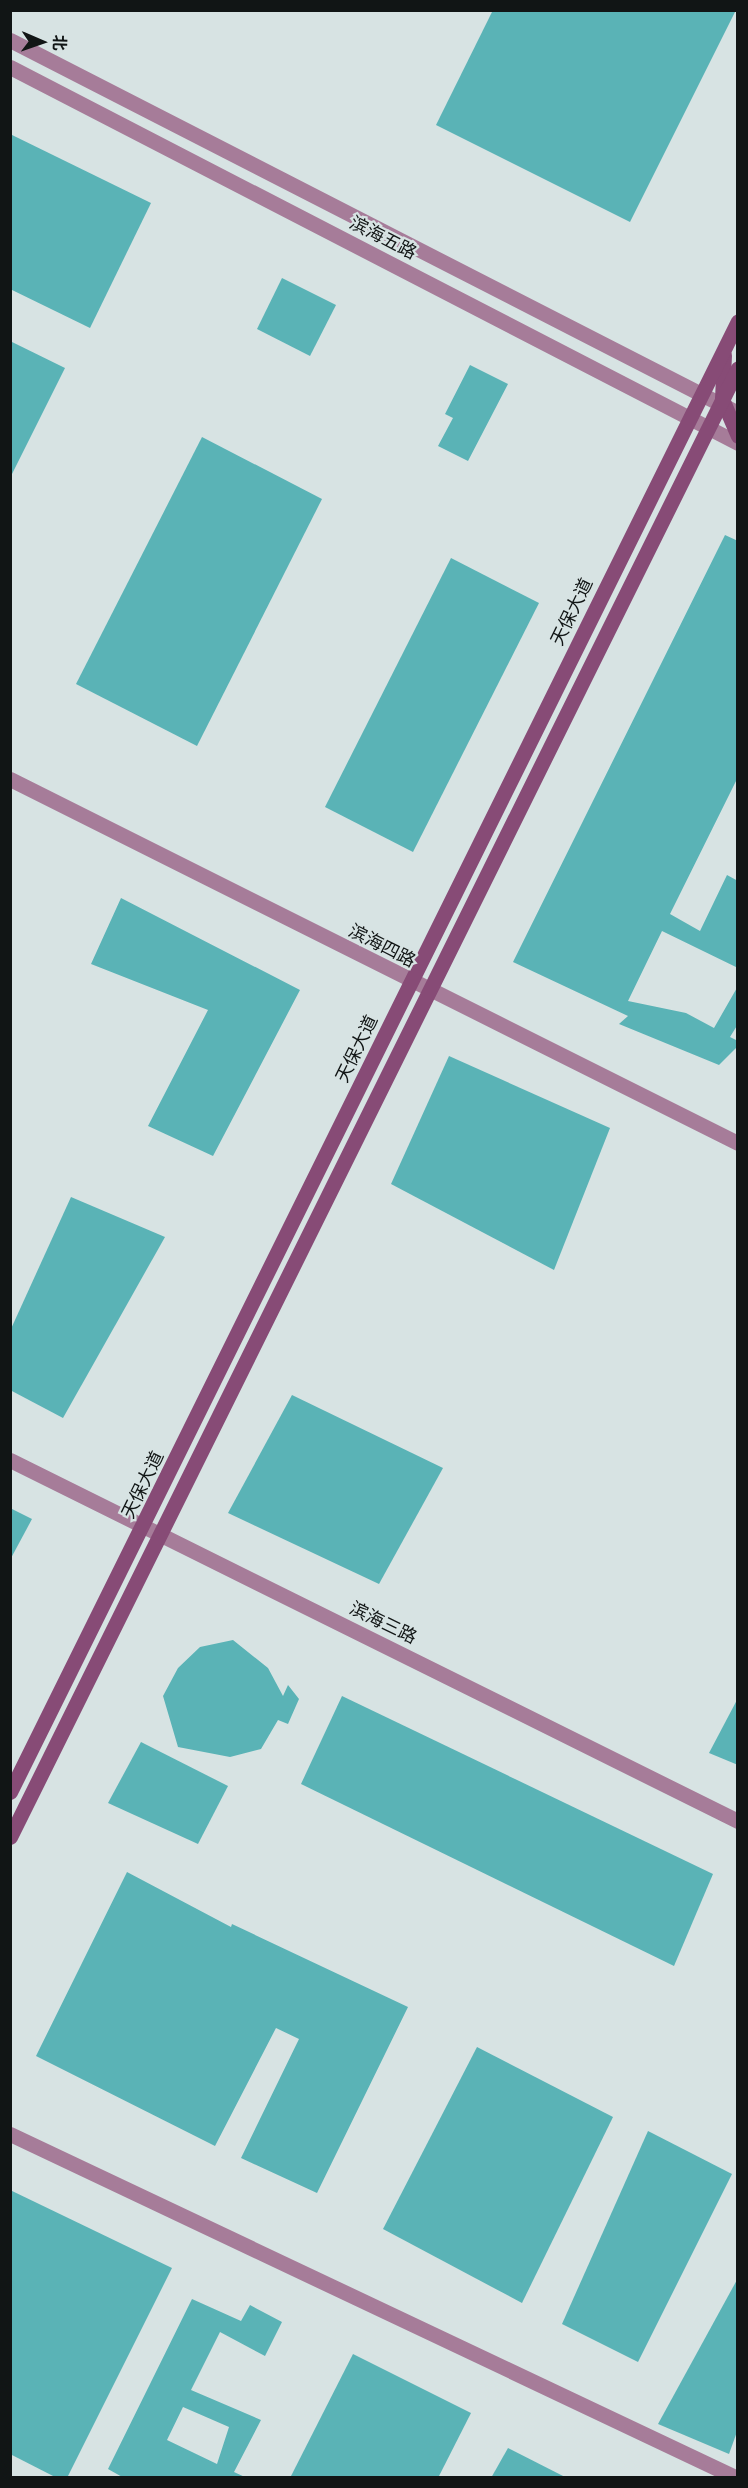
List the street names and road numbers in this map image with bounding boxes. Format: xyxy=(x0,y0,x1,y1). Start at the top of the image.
street label: 滨海五路 xyxy=(346,212,420,264)
street label: 天保大道 xyxy=(547,575,597,649)
street label: 滨海四路 xyxy=(345,920,419,972)
street label: 天保大道 xyxy=(332,1012,382,1086)
street label: 天保大道 xyxy=(118,1448,168,1522)
street label: 滨海三路 xyxy=(346,1598,420,1648)

